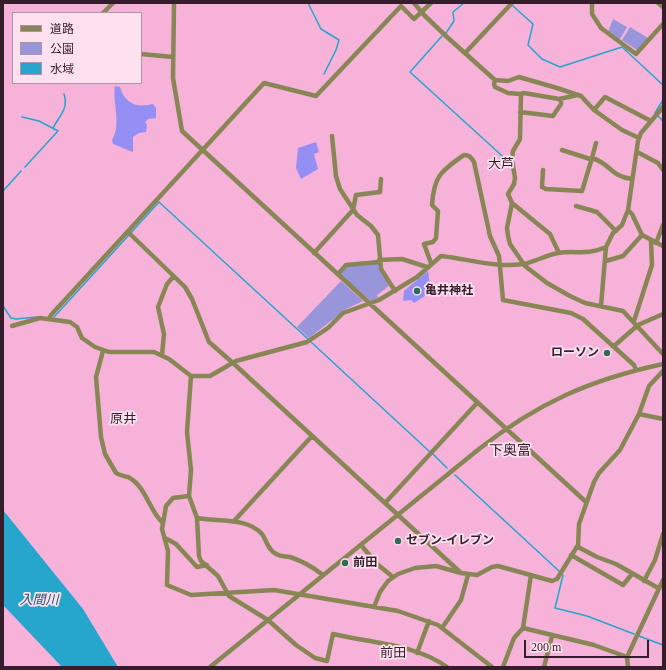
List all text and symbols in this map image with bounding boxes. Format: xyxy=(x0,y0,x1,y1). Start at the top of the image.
legend xyxy=(12,12,142,84)
text: 道路 xyxy=(50,22,74,36)
text: 公園 xyxy=(50,42,74,56)
text: 水域 xyxy=(50,62,74,76)
district label: 大芦 xyxy=(488,157,514,173)
place label: 亀井神社 xyxy=(425,284,473,298)
marker: 亀井神社 xyxy=(412,286,422,296)
place label: ローソン xyxy=(551,346,599,360)
marker: ローソン xyxy=(602,348,612,358)
district label: 原井 xyxy=(110,412,136,428)
district label: 下奥富 xyxy=(489,443,531,459)
place label: セブン-イレブン xyxy=(406,534,494,548)
marker: セブン-イレブン xyxy=(393,536,403,546)
place label: 前田 xyxy=(353,556,377,570)
marker: 前田 xyxy=(340,558,350,568)
water label: 入間川 xyxy=(20,593,58,609)
scale bar xyxy=(526,632,651,658)
text: 200 m xyxy=(531,640,561,654)
district label: 前田 xyxy=(380,646,406,662)

